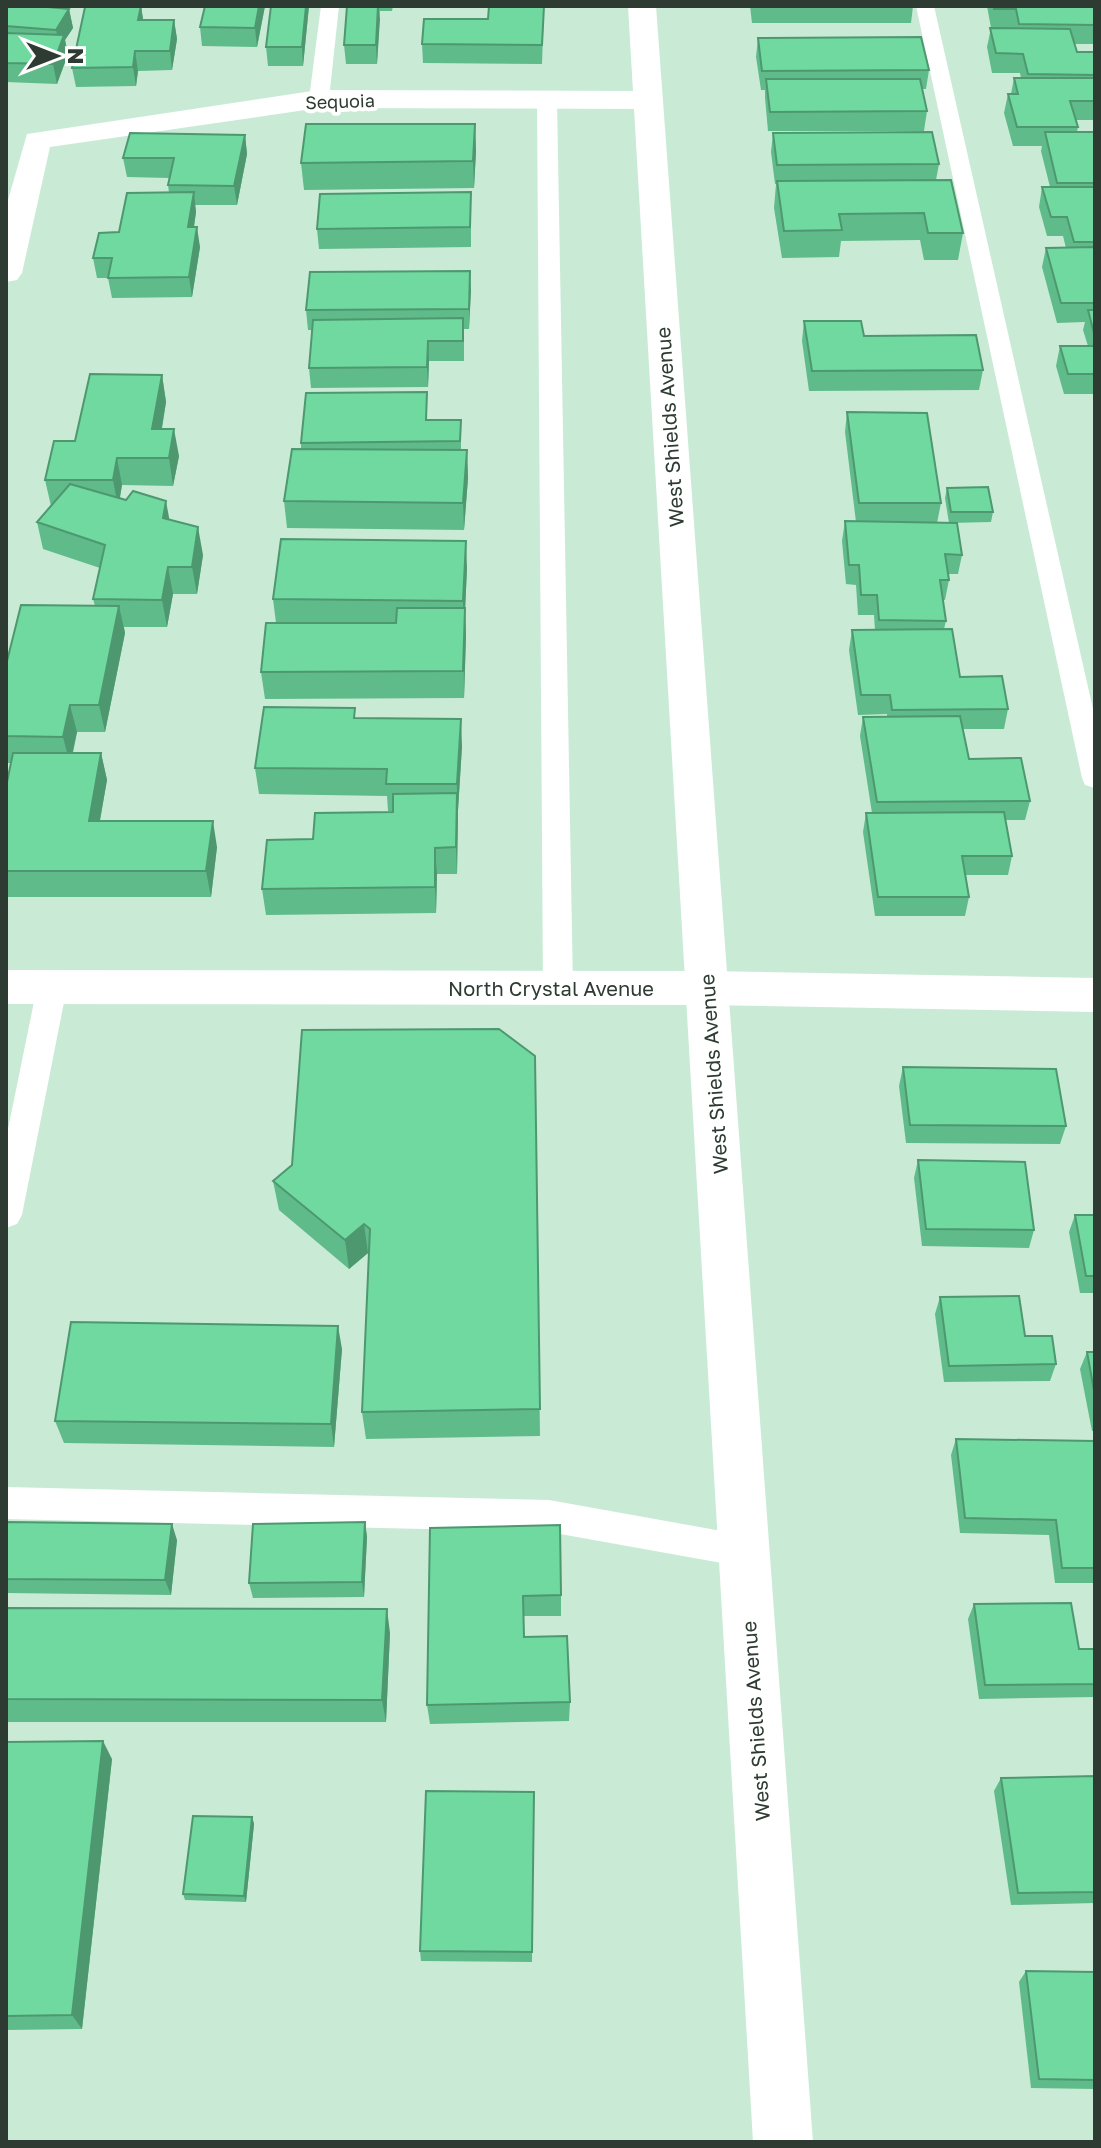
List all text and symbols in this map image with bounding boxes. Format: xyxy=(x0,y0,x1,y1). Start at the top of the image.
north arrow xyxy=(16,16,96,96)
text: N xyxy=(63,48,90,64)
street label: Sequoia xyxy=(305,89,375,113)
street label: West Shields Avenue xyxy=(650,326,688,528)
street label: West Shields Avenue xyxy=(694,973,732,1175)
street label: North Crystal Avenue xyxy=(448,976,654,1000)
street label: West Shields Avenue xyxy=(736,1620,774,1822)

